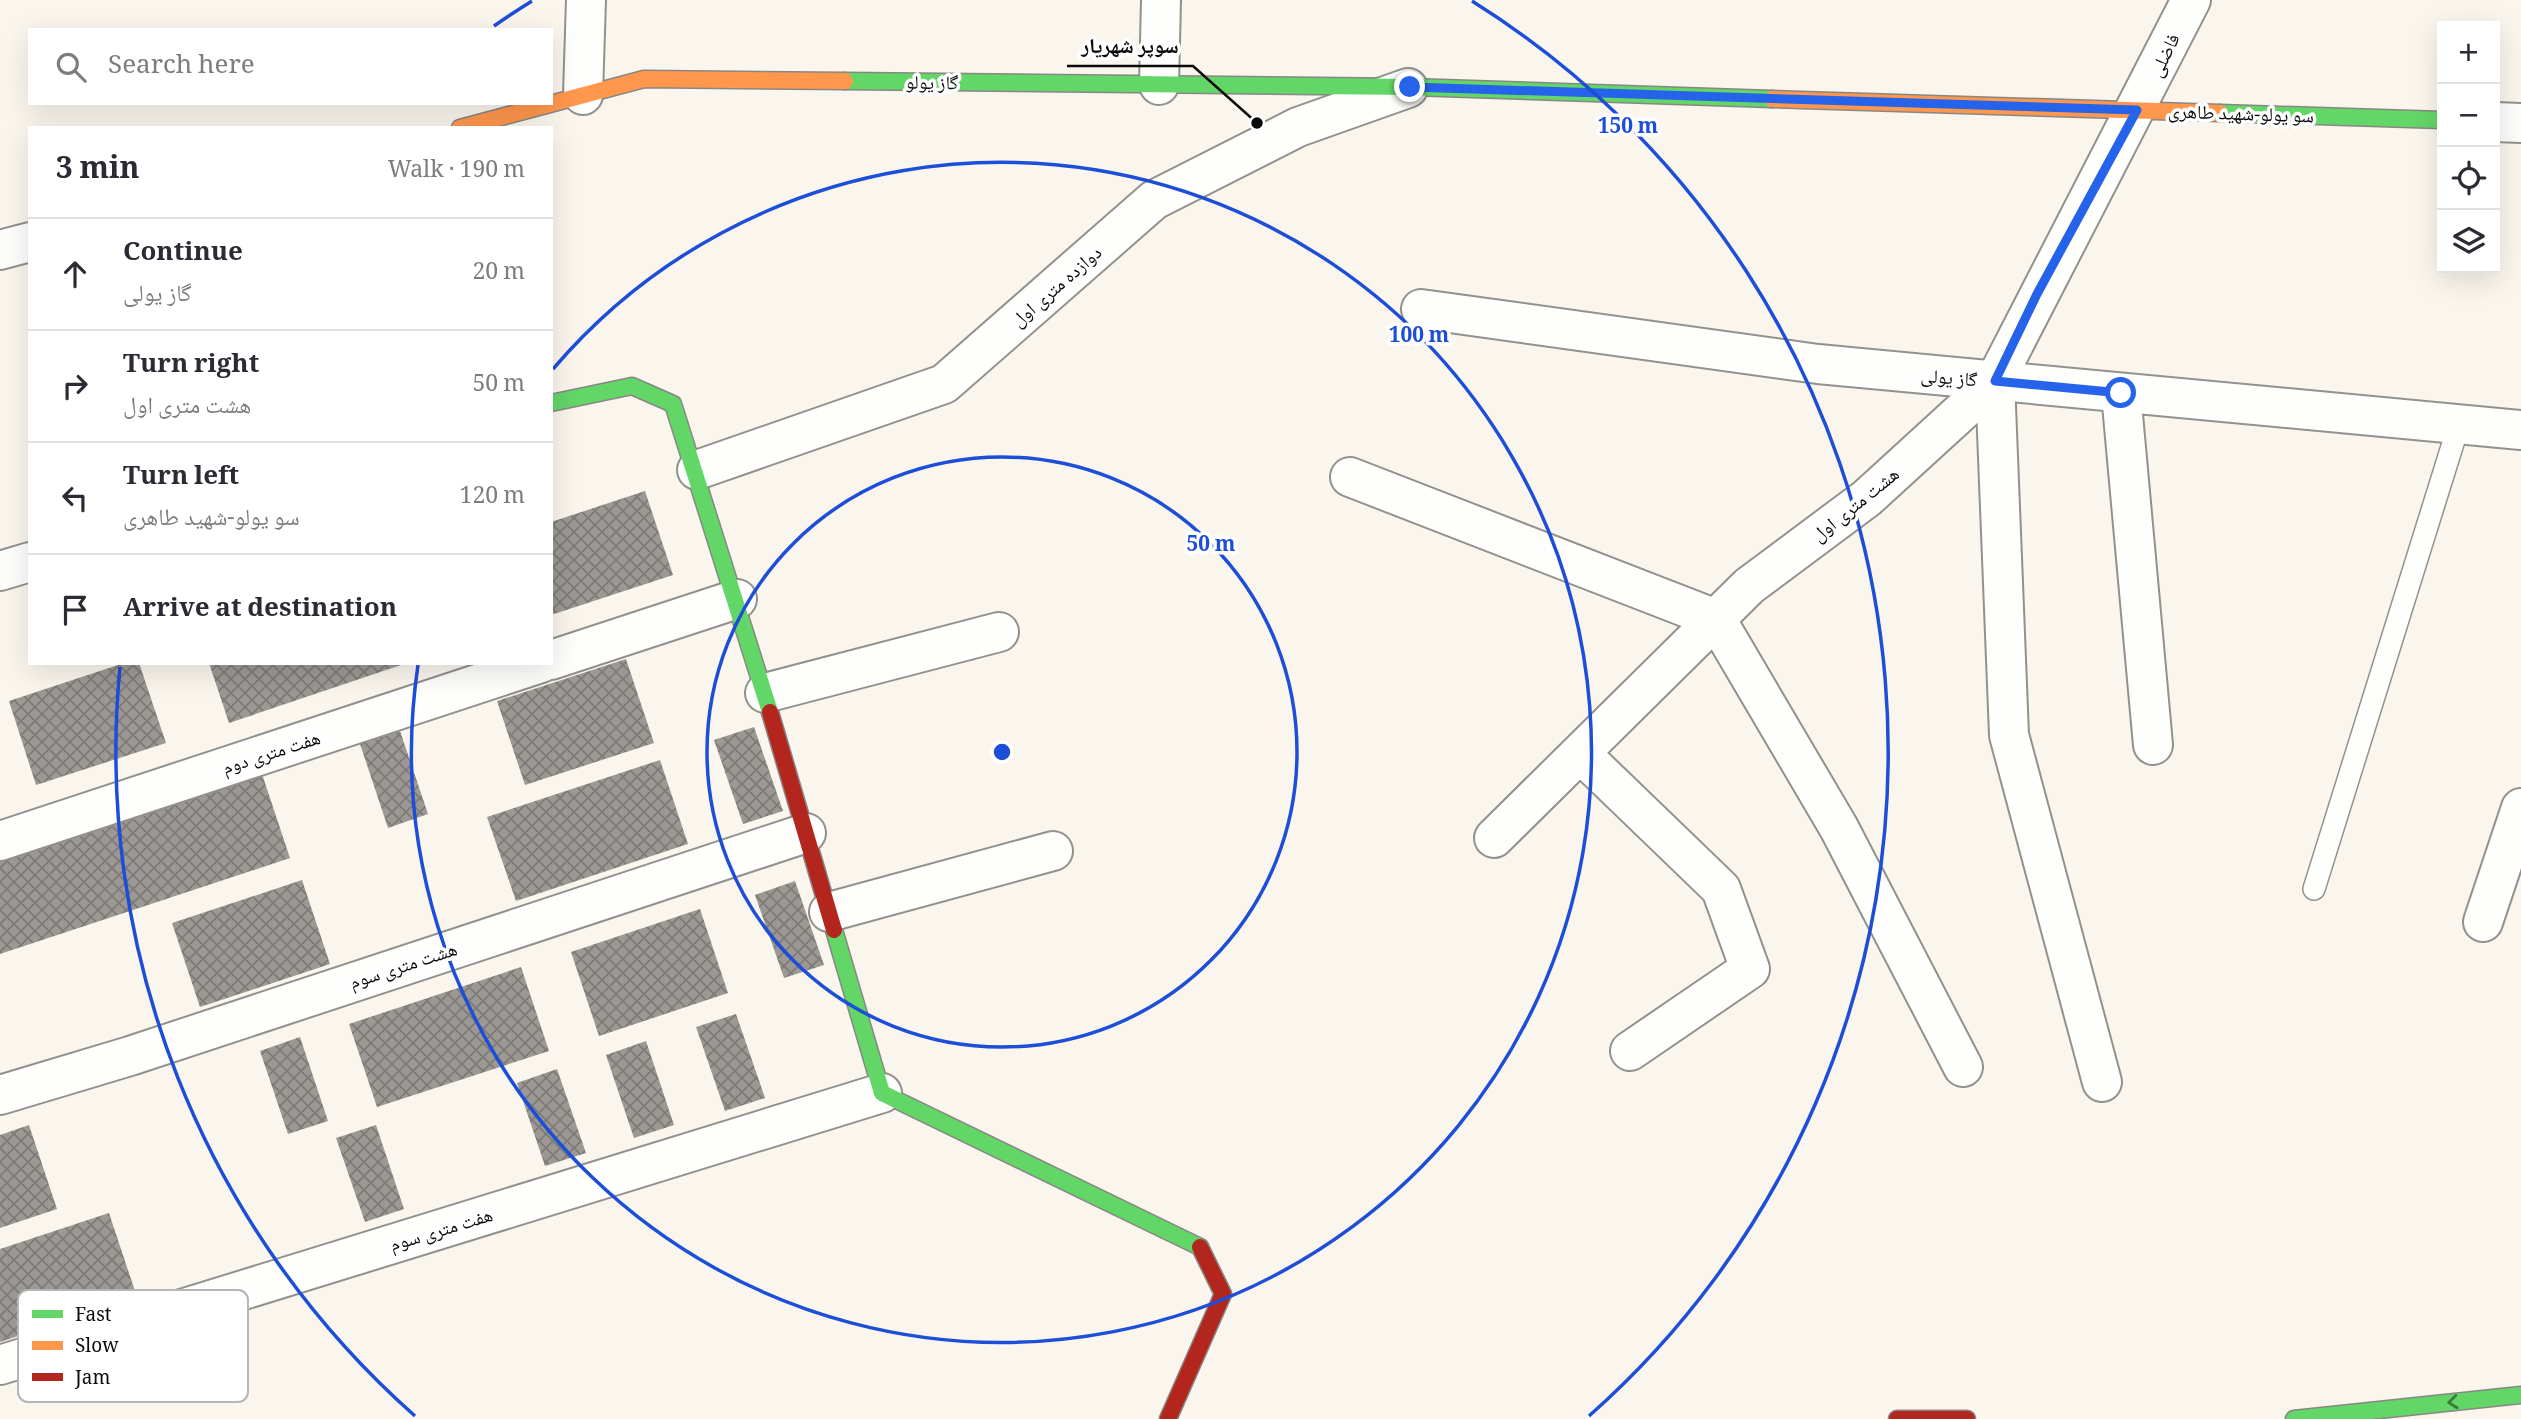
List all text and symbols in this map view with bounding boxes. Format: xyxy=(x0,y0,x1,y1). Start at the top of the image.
map controls xyxy=(2437,21,2500,273)
button: + xyxy=(2437,21,2500,84)
callout: سوپر شهریار xyxy=(1067,24,1193,66)
search box xyxy=(28,28,553,105)
street label: فاضلی xyxy=(2142,29,2191,84)
text: سوپر شهریار xyxy=(1080,31,1179,66)
text: Search here xyxy=(108,45,255,89)
icon: search xyxy=(52,48,90,86)
street label: گاز یولو xyxy=(905,69,959,101)
route end xyxy=(1394,71,1425,102)
button: − xyxy=(2437,84,2500,147)
street label: سو یولو-شهید طاهری xyxy=(2167,97,2314,135)
text: 150 m xyxy=(1598,111,1659,146)
text: 3 min xyxy=(56,146,140,197)
button: locate xyxy=(2437,147,2500,210)
text: Walk · 190 m xyxy=(388,152,525,192)
button: layers xyxy=(2437,210,2500,273)
text: Continue xyxy=(123,232,243,276)
street label: دوازده متری اول xyxy=(1005,239,1111,337)
text: 20 m xyxy=(472,254,525,294)
icon: ahead xyxy=(56,255,94,293)
text: گاز یولی xyxy=(123,276,192,316)
text: 100 m xyxy=(1389,320,1450,355)
text: Turn right xyxy=(123,344,259,388)
street label: گاز یولی xyxy=(1919,362,1978,398)
text: 50 m xyxy=(472,366,525,406)
icon: right xyxy=(56,367,94,405)
route start xyxy=(2105,377,2136,408)
text: هشت متری اول xyxy=(123,388,251,428)
text: Turn left xyxy=(123,456,239,500)
street label: هشت متری اول xyxy=(1806,461,1908,552)
text: 120 m xyxy=(460,478,525,518)
icon: left xyxy=(56,479,94,517)
text: سو یولو-شهید طاهری xyxy=(123,500,300,540)
text: 50 m xyxy=(1187,529,1236,564)
text: Arrive at destination xyxy=(123,588,397,632)
icon: arrive xyxy=(56,591,94,629)
street label: هفت متری دوم xyxy=(219,724,325,786)
centre of rings xyxy=(990,740,1014,764)
street label: هشت متری سوم xyxy=(346,935,462,1000)
street label: هفت متری سوم xyxy=(386,1201,498,1263)
legend xyxy=(18,1290,248,1402)
text: Fast xyxy=(75,1301,112,1333)
text: Slow xyxy=(75,1332,119,1364)
text: Jam xyxy=(74,1364,110,1396)
one-way arrow xyxy=(2447,1395,2459,1410)

